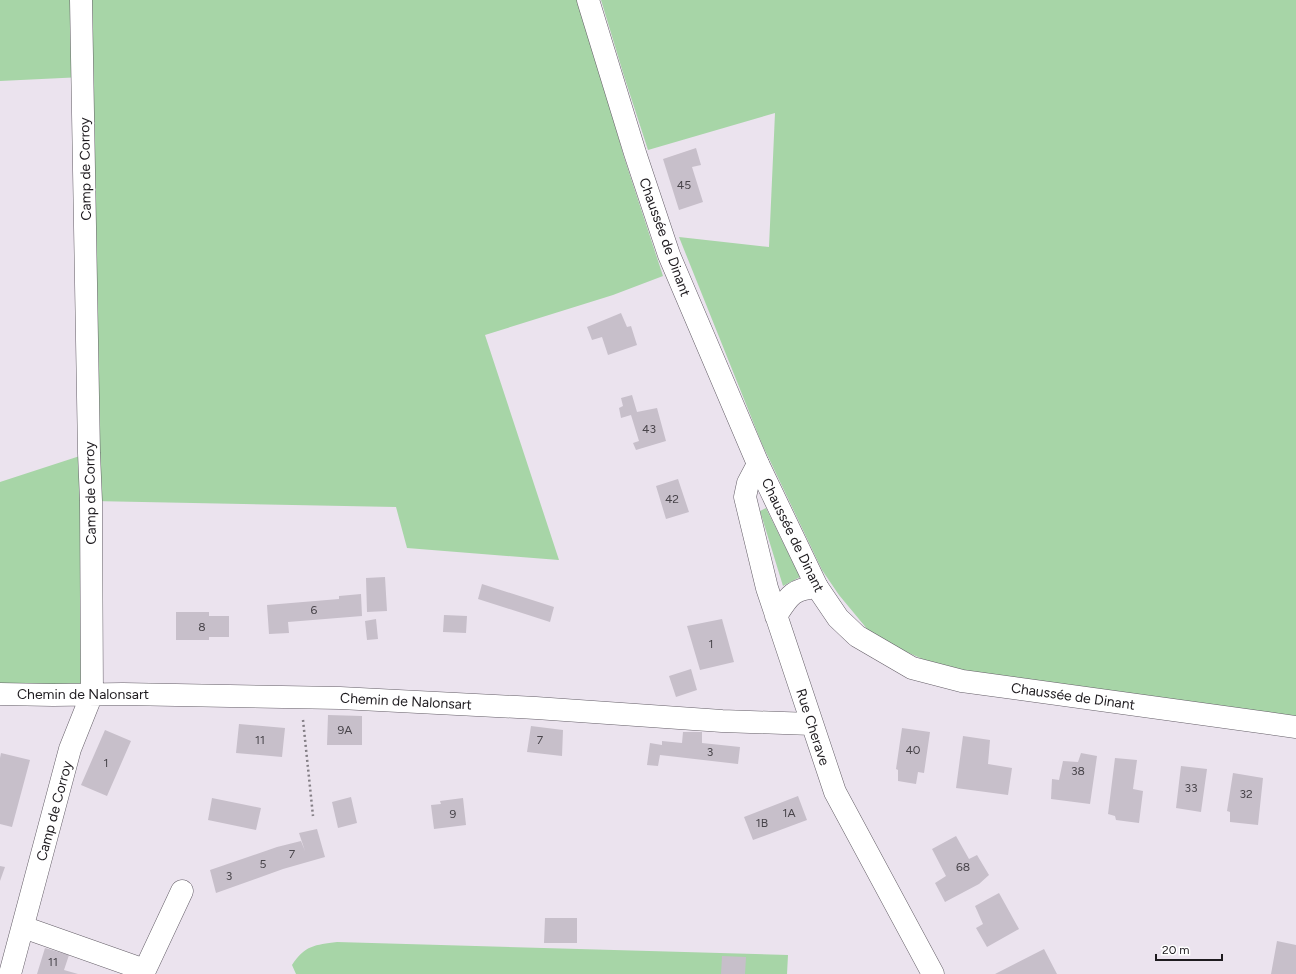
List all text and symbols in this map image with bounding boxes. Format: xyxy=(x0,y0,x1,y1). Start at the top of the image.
street label: Camp de Corroy xyxy=(76,117,95,221)
street label: Chaussée de Dinant xyxy=(635,176,694,299)
house number: 45 xyxy=(677,178,691,192)
house number: 43 xyxy=(642,422,656,436)
street label: Camp de Corroy xyxy=(81,441,100,545)
street label: Chaussée de Dinant xyxy=(758,475,828,595)
house number: 42 xyxy=(665,492,679,506)
house number: 6 xyxy=(311,603,318,617)
house number: 8 xyxy=(198,620,206,634)
house number: 1 xyxy=(709,637,713,651)
street label: Chaussée de Dinant xyxy=(1010,679,1136,714)
street label: Chemin de Nalonsart xyxy=(17,686,149,703)
street label: Rue Cherave xyxy=(792,687,833,768)
street label: Chemin de Nalonsart xyxy=(340,690,472,713)
house number: 9A xyxy=(338,723,352,737)
house number: 11 xyxy=(255,733,265,747)
house number: 7 xyxy=(537,733,544,747)
house number: 40 xyxy=(905,743,921,757)
house number: 3 xyxy=(707,745,713,759)
house number: 1 xyxy=(104,756,108,770)
street label: Camp de Corroy xyxy=(33,758,76,863)
house number: 38 xyxy=(1071,764,1085,778)
house number: 33 xyxy=(1184,781,1198,795)
house number: 32 xyxy=(1239,787,1253,801)
house number: 1A xyxy=(782,806,796,820)
house number: 9 xyxy=(450,807,457,821)
house number: 1B xyxy=(756,816,768,830)
house number: 7 xyxy=(289,847,296,861)
house number: 5 xyxy=(260,857,267,871)
house number: 68 xyxy=(956,860,970,874)
house number: 3 xyxy=(226,869,232,883)
scale bar xyxy=(1156,936,1222,962)
text: 20 m xyxy=(1162,943,1190,957)
house number: 11 xyxy=(48,955,58,969)

